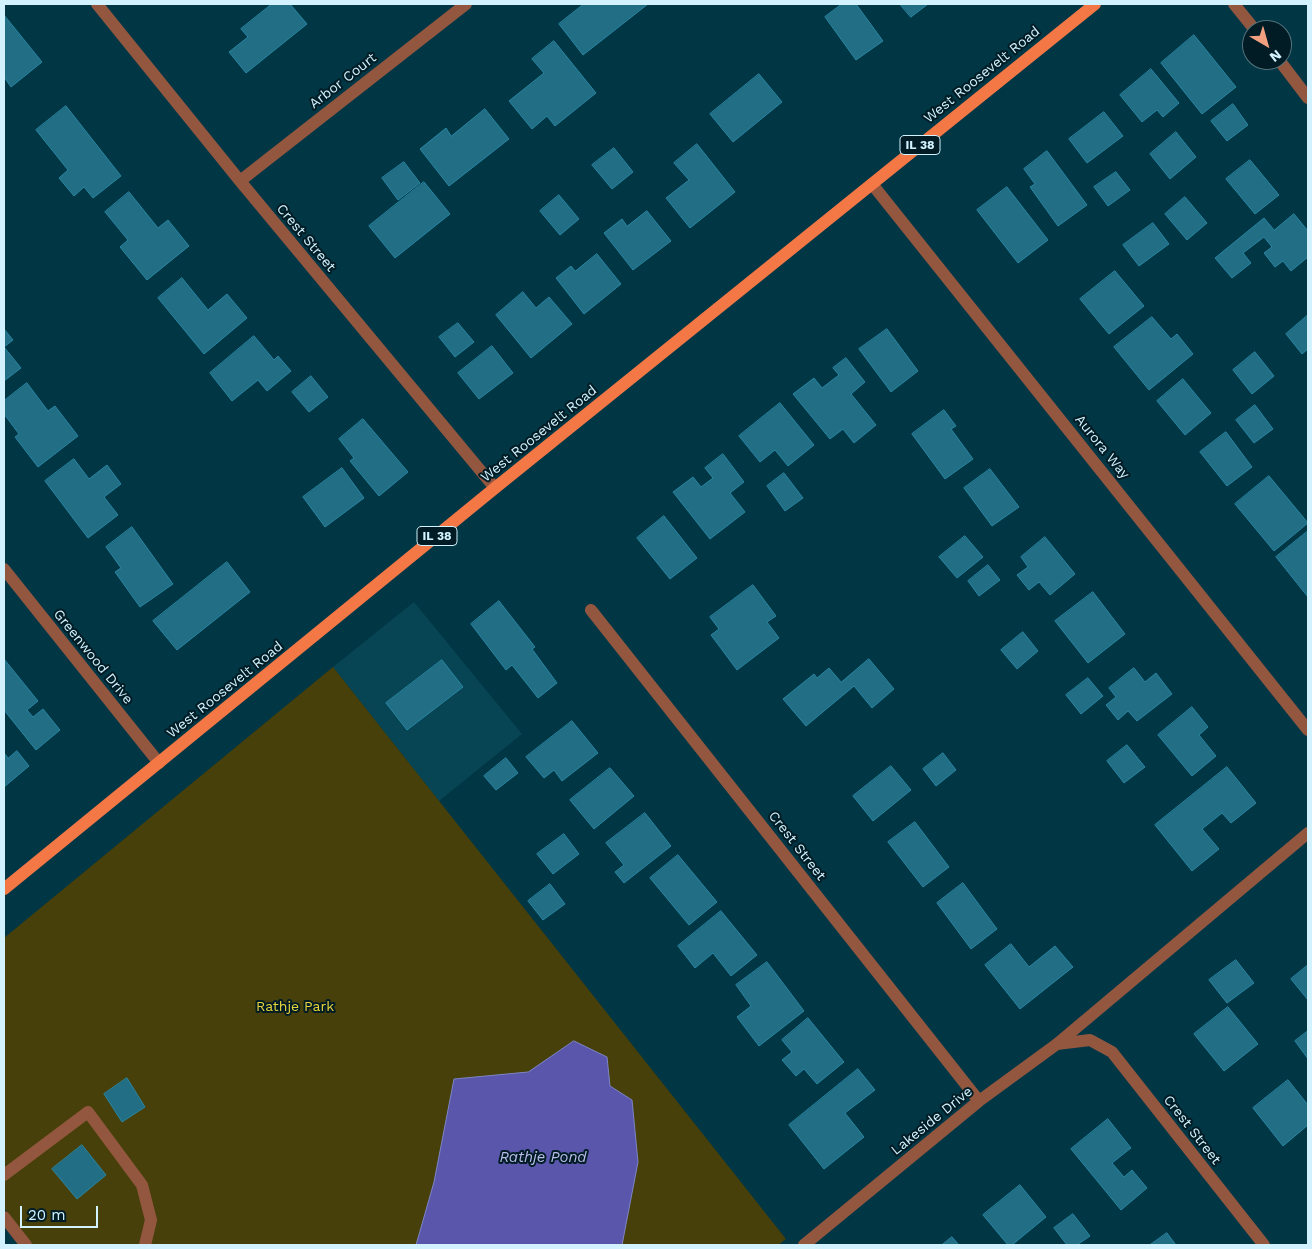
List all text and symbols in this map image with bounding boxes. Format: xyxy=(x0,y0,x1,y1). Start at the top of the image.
north arrow xyxy=(1242,20,1292,70)
street label: West Roosevelt Road xyxy=(921,23,1043,127)
text: N xyxy=(1267,47,1285,66)
street label: Arbor Court xyxy=(306,50,380,112)
road number: IL 38 xyxy=(900,136,940,154)
street label: Crest Street xyxy=(273,201,339,275)
street label: West Roosevelt Road xyxy=(478,382,600,486)
street label: Aurora Way xyxy=(1071,412,1133,482)
road number: IL 38 xyxy=(417,526,457,546)
street label: Greenwood Drive xyxy=(50,606,136,708)
street label: West Roosevelt Road xyxy=(164,638,286,742)
street label: Crest Street xyxy=(765,808,829,884)
park label: Rathje Park xyxy=(256,999,334,1015)
street label: Lakeside Drive xyxy=(888,1083,976,1159)
street label: Crest Street xyxy=(1160,1092,1224,1168)
water label: Rathje Pond xyxy=(499,1149,587,1167)
scale bar xyxy=(22,1196,100,1228)
text: 20 m xyxy=(28,1206,66,1224)

